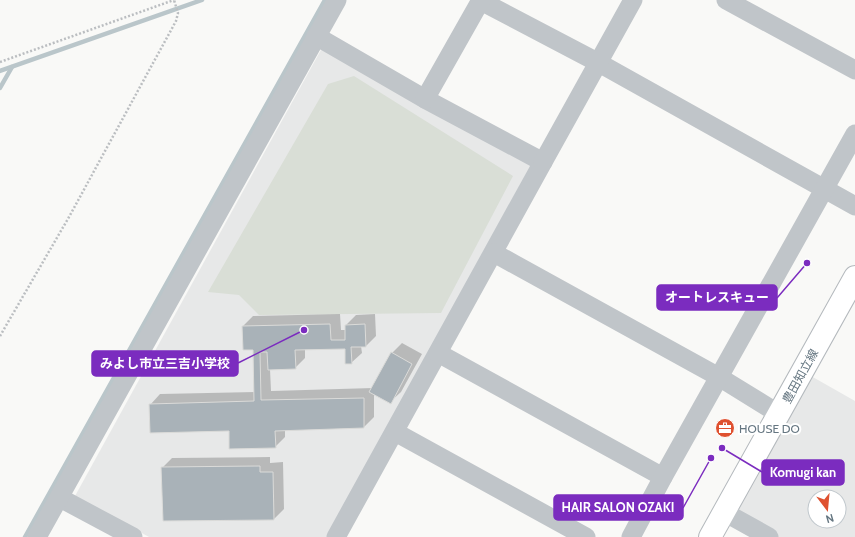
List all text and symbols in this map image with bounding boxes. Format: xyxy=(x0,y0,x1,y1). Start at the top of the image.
callout: オートレスキュー xyxy=(657,285,777,310)
text: オートレスキュー xyxy=(665,289,769,305)
street label: 豊田知立線 xyxy=(779,346,821,406)
callout: みよし市立三吉小学校 xyxy=(92,351,238,376)
text: みよし市立三吉小学校 xyxy=(100,355,230,371)
office icon: HOUSE DO xyxy=(714,417,736,439)
place label: HOUSE DO xyxy=(739,421,800,436)
callout: Komugi kan xyxy=(762,460,844,485)
text: Komugi kan xyxy=(770,464,836,480)
north arrow xyxy=(807,489,847,529)
callout: HAIR SALON OZAKI xyxy=(554,495,683,520)
text: HAIR SALON OZAKI xyxy=(561,499,675,515)
text: N xyxy=(824,511,835,526)

